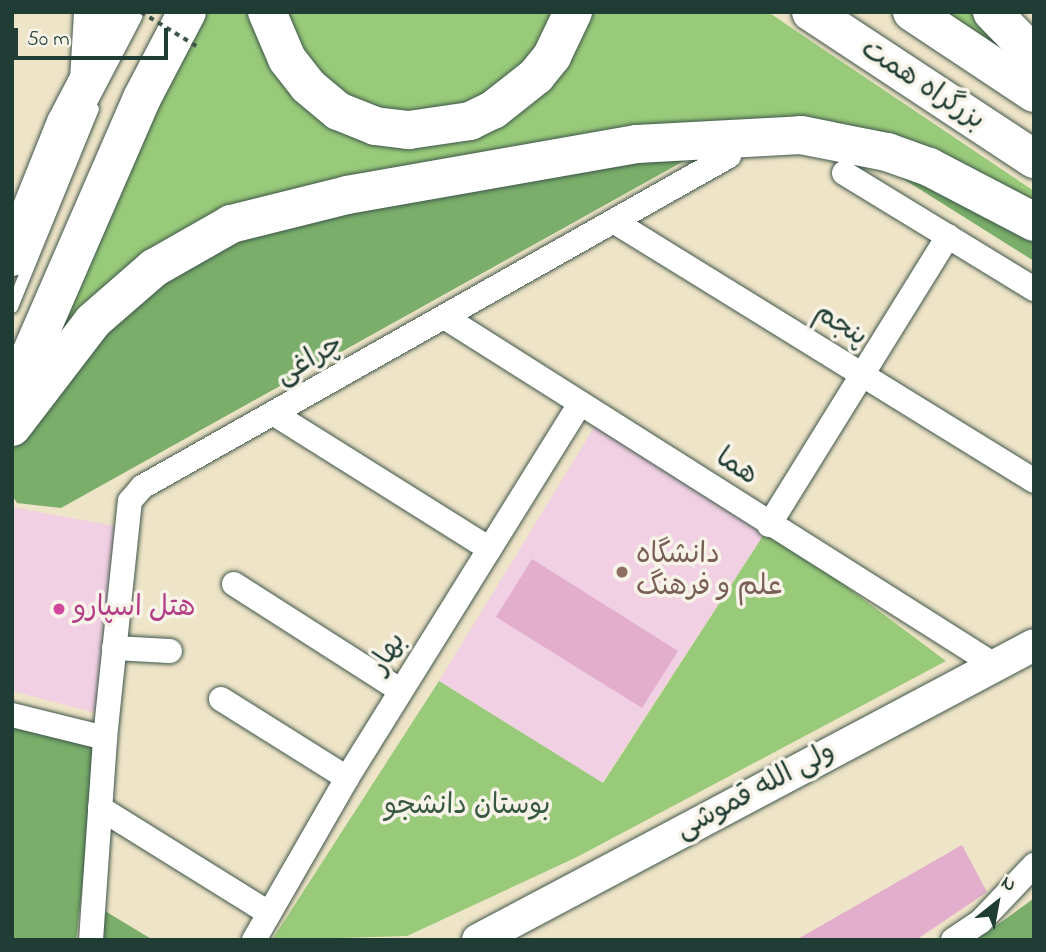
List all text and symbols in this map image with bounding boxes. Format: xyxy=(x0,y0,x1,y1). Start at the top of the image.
scale bar xyxy=(18,14,172,58)
text: 50 m xyxy=(27,25,70,55)
street label: بزرگراه همت xyxy=(854,33,990,139)
street label: پنجم xyxy=(807,297,873,355)
street label: چراغی xyxy=(270,328,350,394)
street label: هما xyxy=(709,442,763,494)
place label: دانشگاه علم و فرهنگ xyxy=(636,539,783,605)
marker: دانشگاه علم و فرهنگ xyxy=(614,564,630,580)
place label: هتل اسپارو xyxy=(73,592,195,626)
marker: هتل اسپارو xyxy=(51,601,67,617)
street label: بهار xyxy=(363,627,415,681)
street label: ولی الله قموشی xyxy=(671,736,841,848)
park label: بوستان دانشجو xyxy=(384,790,550,824)
north arrow xyxy=(962,868,1032,938)
text: N xyxy=(996,870,1021,899)

